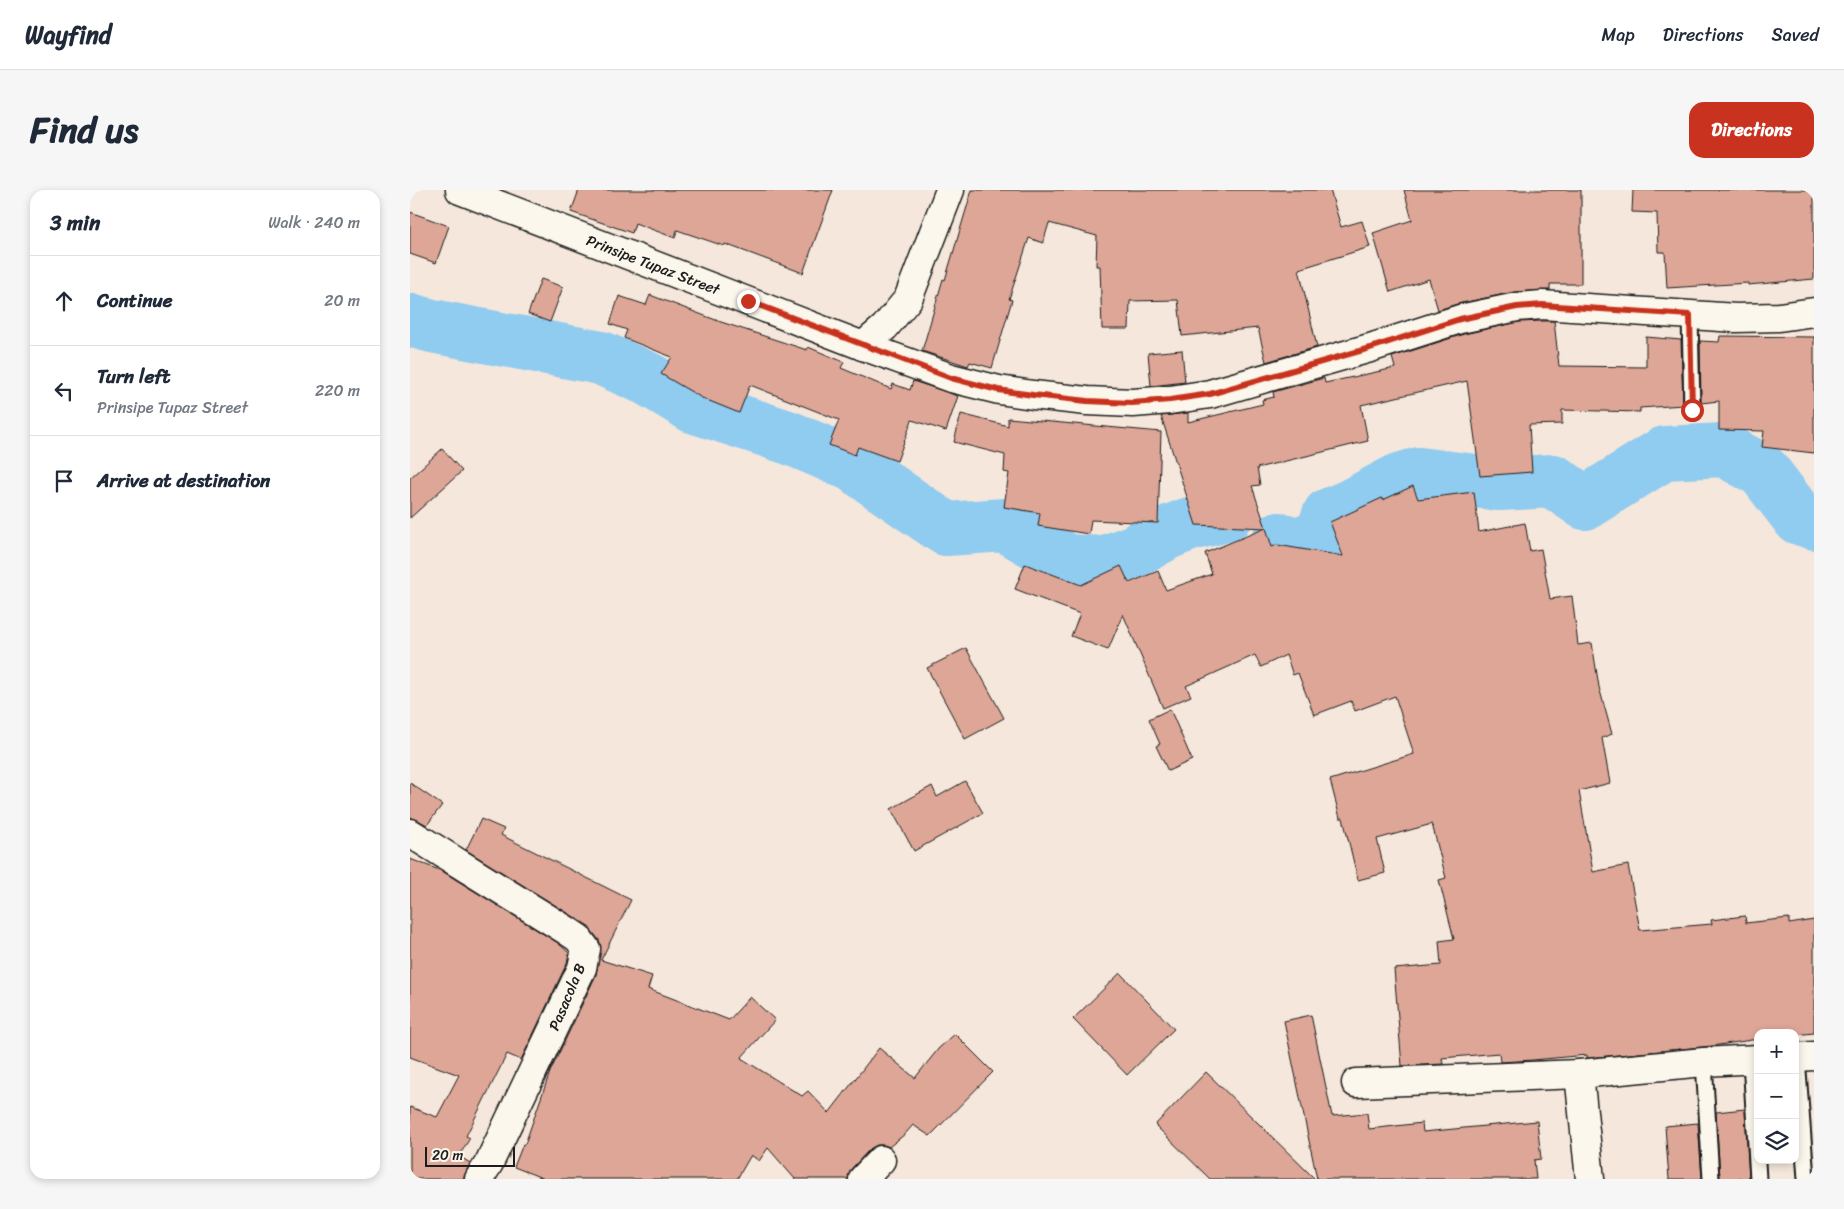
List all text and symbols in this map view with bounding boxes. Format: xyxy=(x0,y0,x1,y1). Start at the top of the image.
text: Wayfind xyxy=(25,14,111,56)
text: Map xyxy=(1602,19,1635,51)
text: Directions xyxy=(1663,19,1744,51)
text: Saved xyxy=(1772,19,1819,51)
text: Find us xyxy=(30,99,138,161)
button: Directions xyxy=(1689,102,1814,158)
text: 3 min xyxy=(50,204,100,242)
text: Walk · 240 m xyxy=(268,208,360,237)
street label: Prinsipe Tupaz Street xyxy=(582,228,725,303)
text: Continue xyxy=(97,284,173,317)
text: 20 m xyxy=(324,286,360,315)
icon: ahead xyxy=(50,287,78,315)
route end xyxy=(737,290,760,313)
text: Turn left xyxy=(97,360,170,393)
text: 220 m xyxy=(315,376,360,405)
icon: left xyxy=(50,377,78,405)
text: Prinsipe Tupaz Street xyxy=(97,393,248,422)
route start xyxy=(1681,399,1704,422)
text: Arrive at destination xyxy=(97,464,270,497)
icon: arrive xyxy=(50,467,78,495)
street label: Pasacola B xyxy=(541,959,593,1035)
map controls xyxy=(1754,1029,1799,1164)
button: + xyxy=(1754,1029,1799,1074)
button: − xyxy=(1754,1074,1799,1119)
button: layers xyxy=(1754,1119,1799,1164)
text: 20 m xyxy=(432,1143,463,1168)
scale bar xyxy=(425,1144,515,1167)

